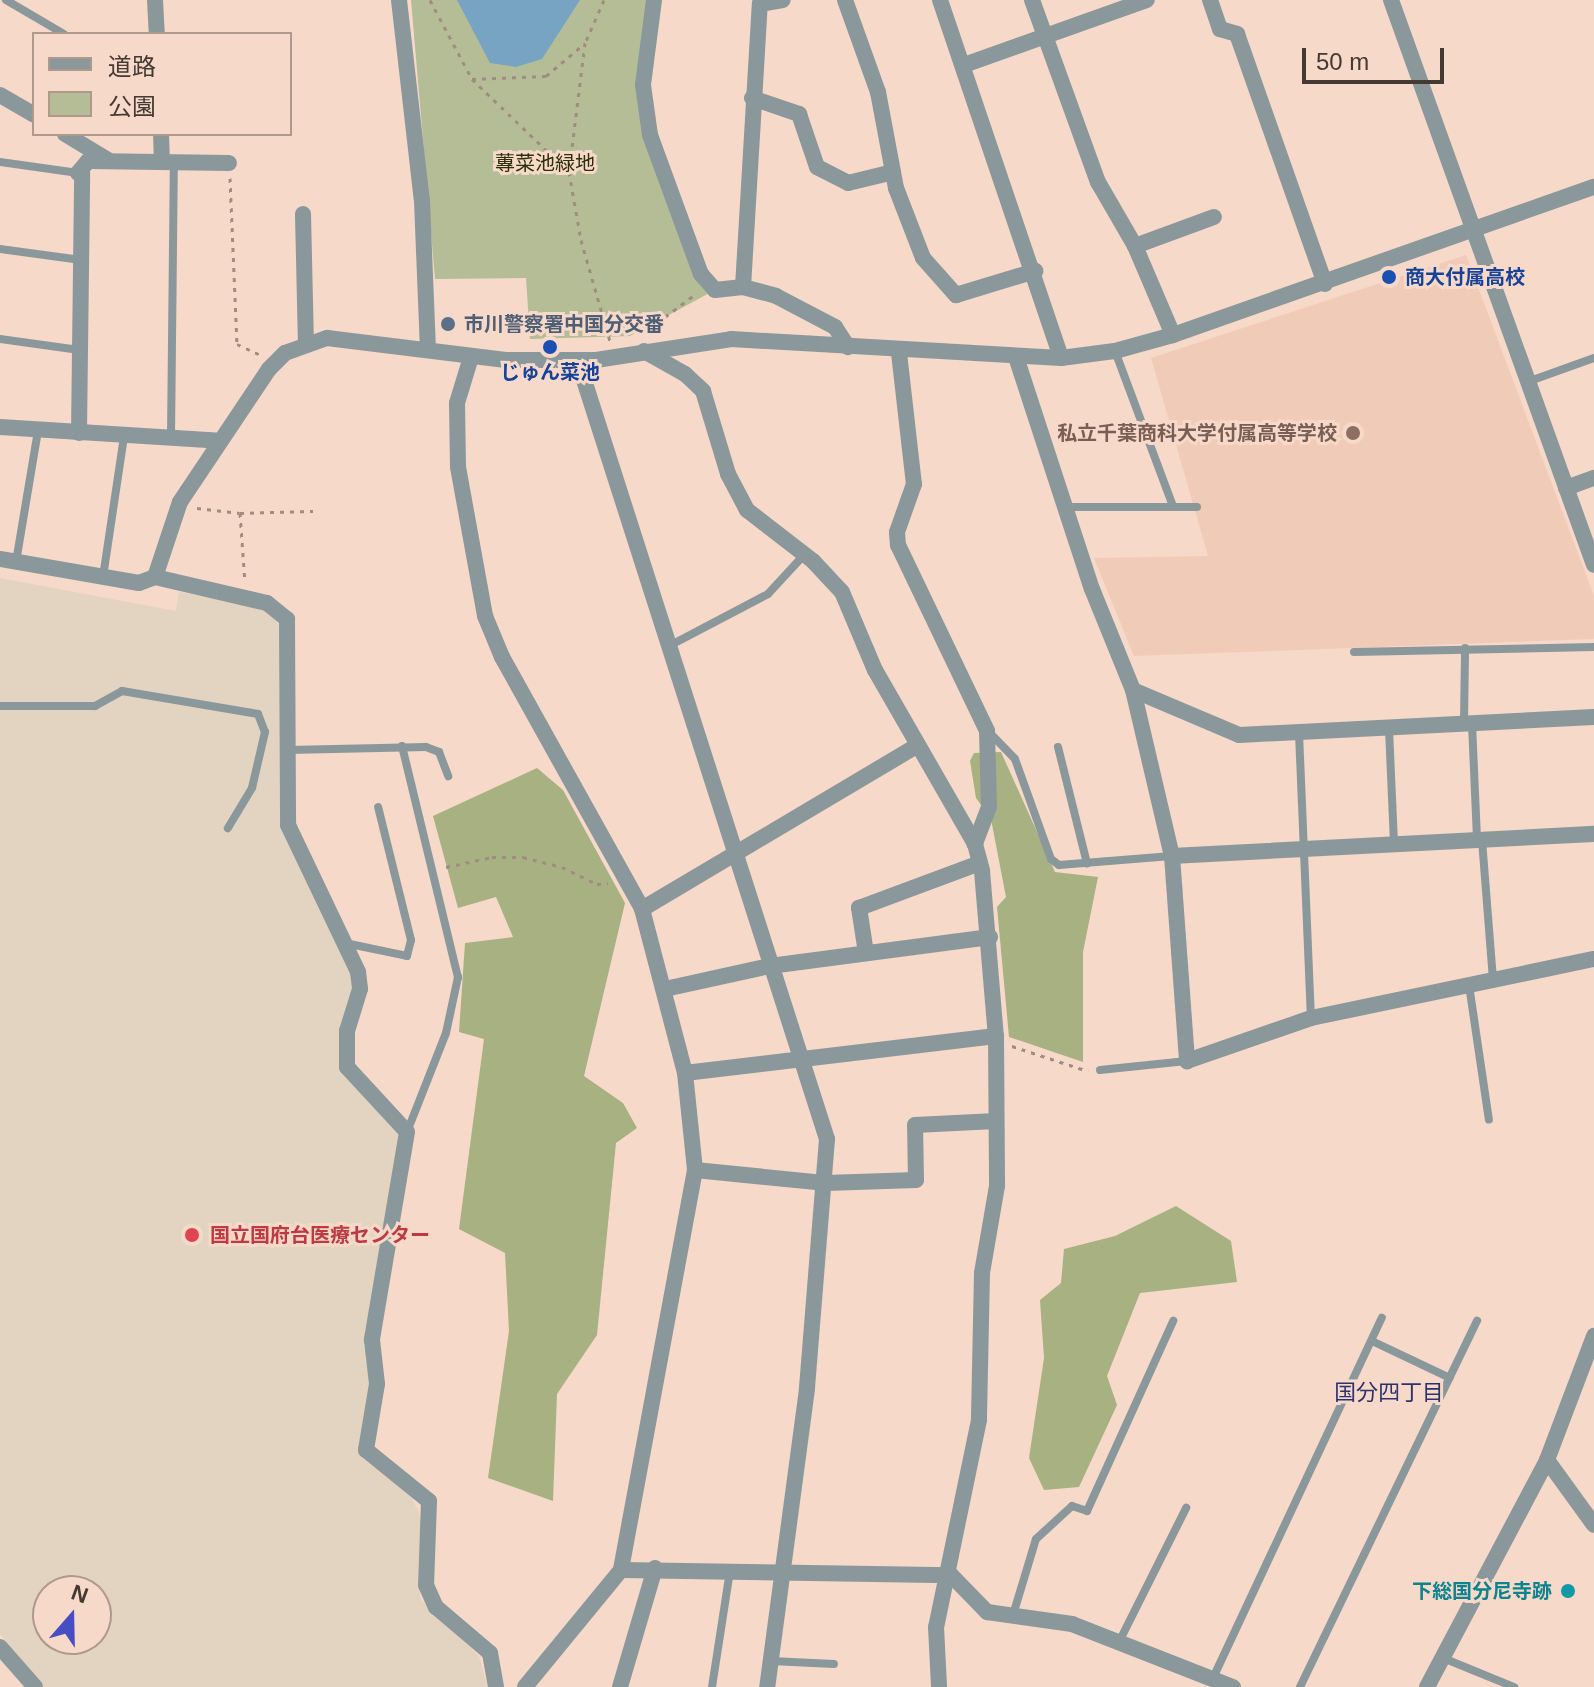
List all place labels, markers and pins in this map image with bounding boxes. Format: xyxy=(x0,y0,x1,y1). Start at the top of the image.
place label: 商大付属高校 xyxy=(1405,265,1525,289)
marker: 商大付属高校 xyxy=(1380,268,1398,286)
place label: 市川警察署中国分交番 xyxy=(464,312,664,336)
marker: 市川警察署中国分交番 xyxy=(439,315,457,333)
marker: じゅん菜池 xyxy=(541,338,559,356)
place label: じゅん菜池 xyxy=(500,360,600,384)
place label: 私立千葉商科大学付属高等学校 xyxy=(1057,421,1337,445)
marker: 私立千葉商科大学付属高等学校 xyxy=(1344,424,1362,442)
place label: 国立国府台医療センター xyxy=(210,1223,430,1247)
marker: 国立国府台医療センター xyxy=(181,1224,203,1246)
place label: 下総国分尼寺跡 xyxy=(1412,1579,1552,1603)
marker: 下総国分尼寺跡 xyxy=(1559,1582,1577,1600)

